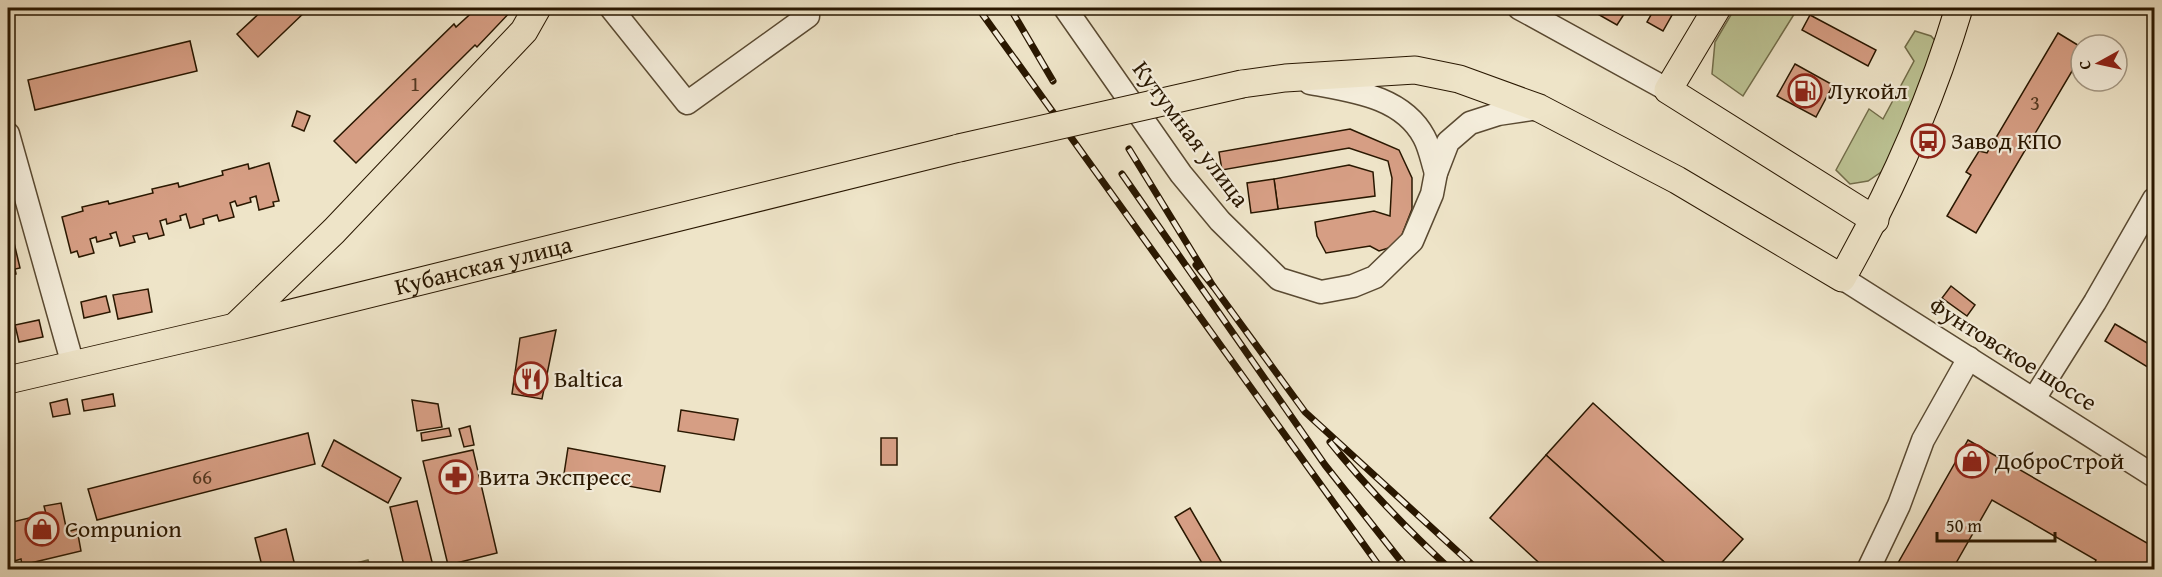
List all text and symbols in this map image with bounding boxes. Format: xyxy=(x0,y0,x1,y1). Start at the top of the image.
north arrow xyxy=(2069,33,2129,93)
street label: Кутумная улица xyxy=(1125,53,1259,215)
text: С xyxy=(2072,59,2097,71)
house number: 1 xyxy=(410,68,420,99)
fuel station icon: Лукойл xyxy=(1787,73,1823,109)
place label: Лукойл xyxy=(1828,73,1908,108)
house number: 3 xyxy=(2030,87,2040,118)
bus stop icon: Завод КПО xyxy=(1910,123,1946,159)
place label: Завод КПО xyxy=(1951,123,2062,158)
street label: Кубанская улица xyxy=(391,226,576,304)
street label: Фунтовское шоссе xyxy=(1922,288,2104,419)
restaurant icon: Baltica xyxy=(513,361,549,397)
place label: Baltica xyxy=(554,361,624,396)
shop icon: ДоброСтрой xyxy=(1954,443,1990,479)
place label: ДоброСтрой xyxy=(1994,443,2124,478)
pharmacy icon: Вита Экспресс xyxy=(438,459,474,495)
place label: Вита Экспресс xyxy=(479,459,631,494)
house number: 66 xyxy=(192,461,212,492)
scale bar xyxy=(1937,505,2056,543)
shop icon: Compunion xyxy=(24,511,60,547)
place label: Compunion xyxy=(65,511,182,546)
text: 50 m xyxy=(1946,512,1982,539)

